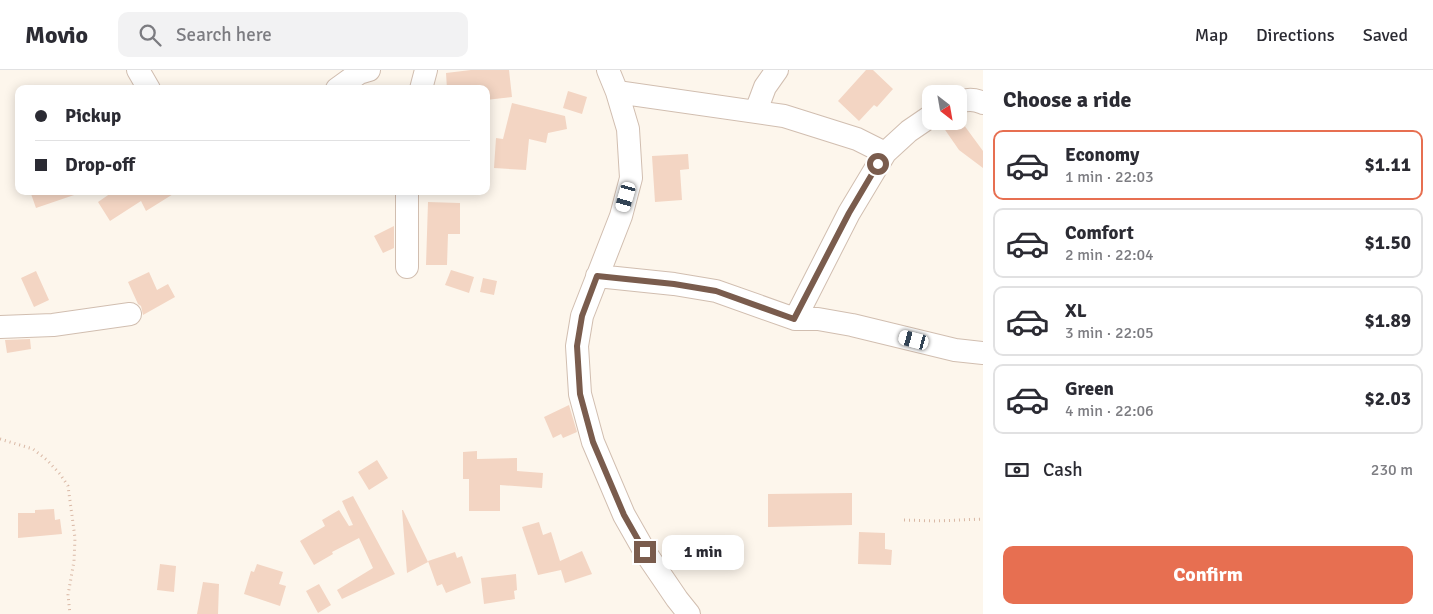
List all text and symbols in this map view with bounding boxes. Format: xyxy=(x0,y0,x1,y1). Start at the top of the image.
search box xyxy=(118,12,468,57)
text: Movio xyxy=(25,20,88,50)
icon: search xyxy=(136,21,164,49)
text: Search here xyxy=(176,23,272,47)
text: Map xyxy=(1195,24,1228,46)
text: Directions xyxy=(1256,24,1335,46)
text: Saved xyxy=(1363,24,1408,46)
north arrow xyxy=(922,85,968,130)
map controls xyxy=(922,85,967,130)
text: Choose a ride xyxy=(1003,86,1131,113)
text: Pickup xyxy=(65,104,121,128)
icon: car xyxy=(1005,143,1050,188)
text: Economy xyxy=(1065,143,1139,167)
text: Drop-off xyxy=(65,153,135,177)
route start xyxy=(867,153,889,175)
text: $1.11 xyxy=(1365,153,1411,177)
text: 1 min · 22:03 xyxy=(1065,167,1154,187)
car xyxy=(614,181,637,213)
icon: car xyxy=(1005,221,1050,266)
text: Comfort xyxy=(1065,221,1134,245)
text: $1.50 xyxy=(1365,231,1411,255)
text: 2 min · 22:04 xyxy=(1065,245,1154,265)
icon: car xyxy=(1005,299,1050,344)
text: XL xyxy=(1065,299,1087,323)
text: $1.89 xyxy=(1365,309,1411,333)
text: 3 min · 22:05 xyxy=(1065,323,1154,343)
car xyxy=(897,329,930,351)
icon: car xyxy=(1005,377,1050,422)
text: Green xyxy=(1065,377,1114,401)
text: $2.03 xyxy=(1365,387,1411,411)
text: 4 min · 22:06 xyxy=(1065,401,1154,421)
icon: cash xyxy=(1003,456,1031,484)
text: Cash xyxy=(1043,458,1083,482)
text: 230 m xyxy=(1371,460,1413,480)
callout: 1 min xyxy=(662,534,745,570)
route end xyxy=(634,541,656,563)
text: 1 min xyxy=(684,542,722,562)
button: Confirm xyxy=(1003,546,1413,604)

